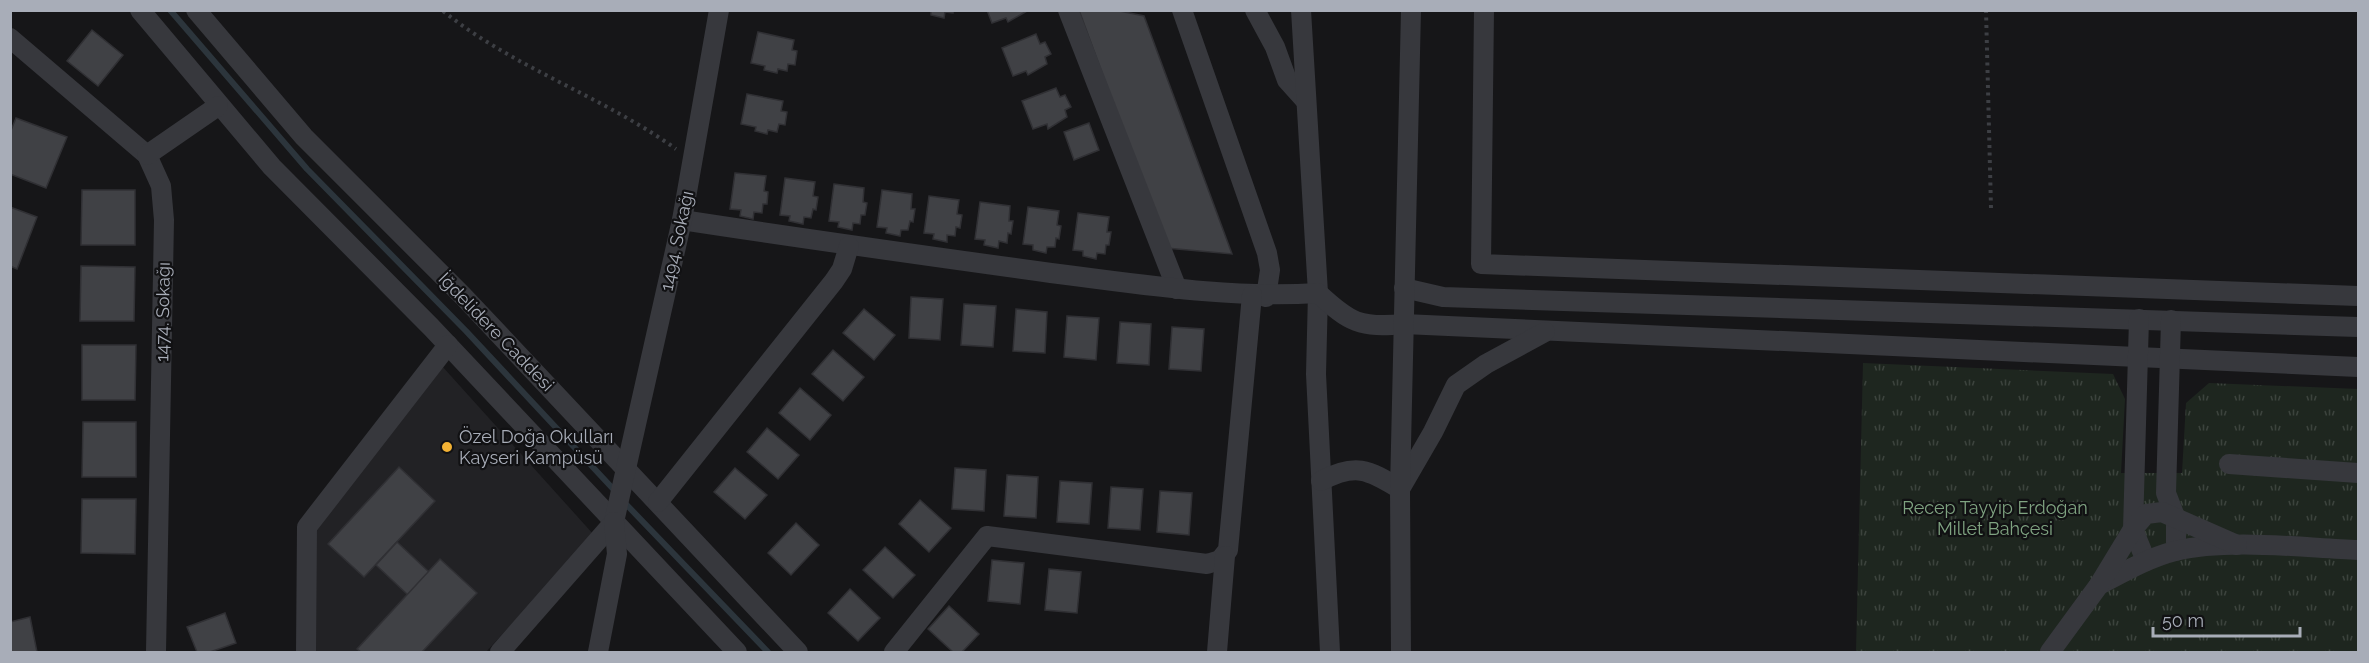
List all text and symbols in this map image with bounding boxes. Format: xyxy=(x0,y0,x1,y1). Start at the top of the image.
street label: 1494. Sokağı xyxy=(656,189,697,293)
street label: 1474. Sokağı xyxy=(151,262,174,362)
street label: İğdelidere Caddesi xyxy=(434,268,558,395)
place label: Özel Doğa Okulları Kayseri Kampüsü xyxy=(459,426,613,468)
marker: Özel Doğa Okulları Kayseri Kampüsü xyxy=(440,440,454,454)
park label: Recep Tayyip Erdoğan Millet Bahçesi xyxy=(1902,497,2088,539)
scale bar xyxy=(2153,600,2300,638)
text: 50 m xyxy=(2162,610,2204,631)

